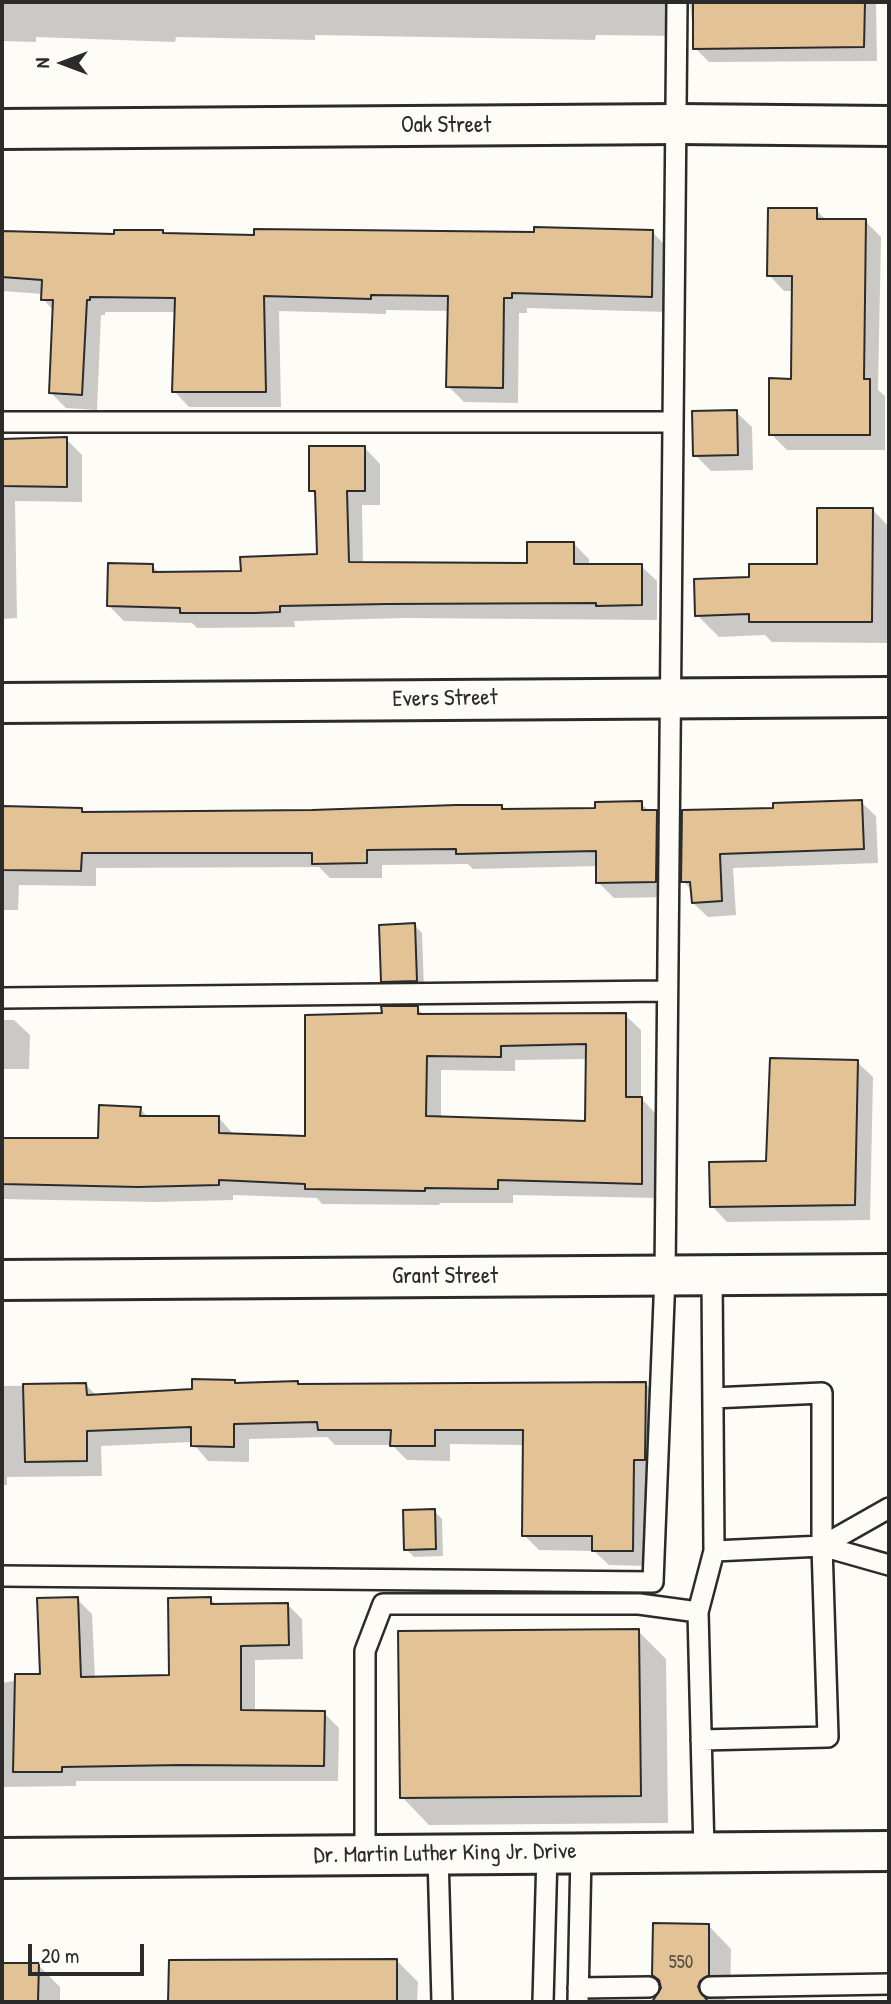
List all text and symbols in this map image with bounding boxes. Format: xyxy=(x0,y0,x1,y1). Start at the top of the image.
north arrow xyxy=(28,28,98,98)
text: N xyxy=(29,58,55,68)
street label: Oak Street xyxy=(401,112,491,140)
street label: Evers Street xyxy=(392,684,498,714)
street label: Grant Street xyxy=(392,1263,498,1291)
street label: Dr. Martin Luther King Jr. Drive xyxy=(313,1838,577,1870)
scale bar xyxy=(32,1930,147,1974)
text: 20 m xyxy=(41,1941,79,1970)
house number: 550 xyxy=(669,1952,693,1974)

